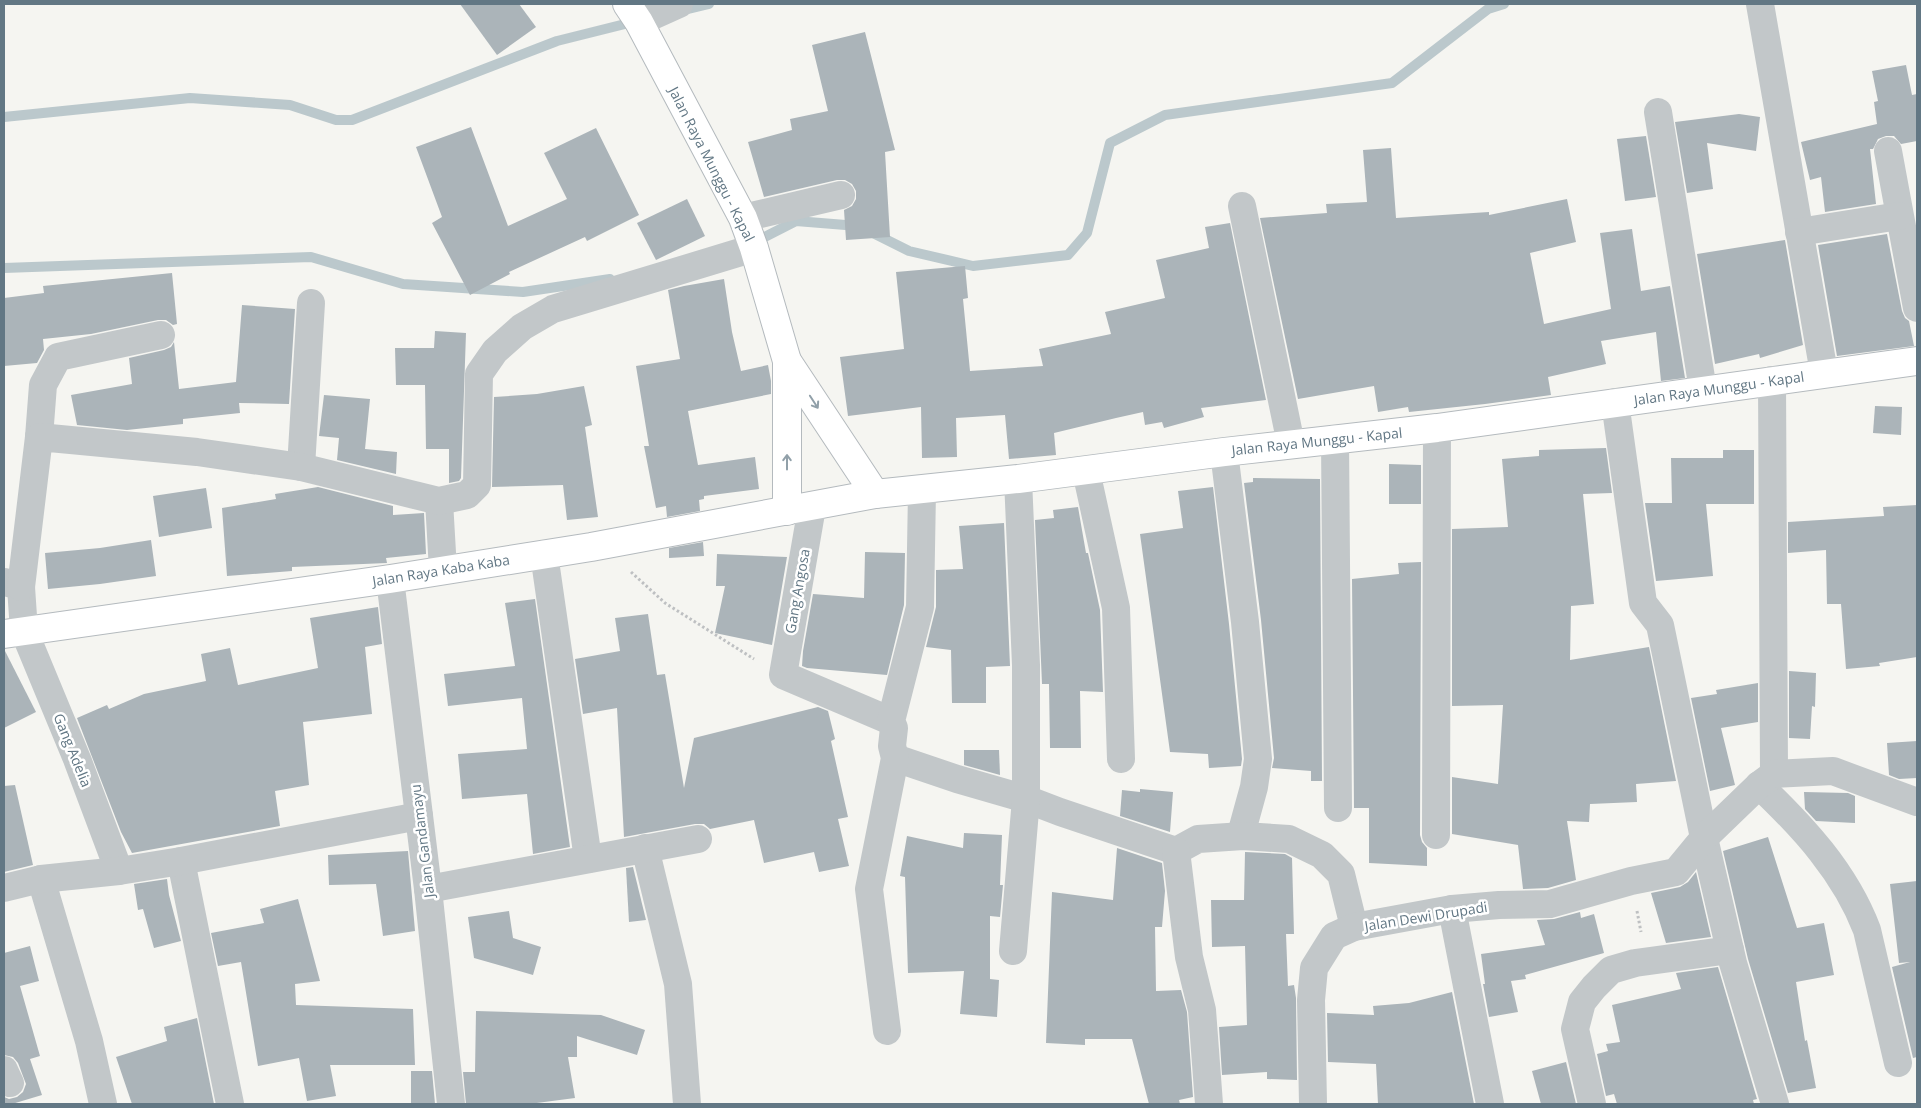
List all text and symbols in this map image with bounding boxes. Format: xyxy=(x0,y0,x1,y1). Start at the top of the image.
street label: Jalan Raya Munggu - Kapal xyxy=(664,82,759,245)
street label: Jalan Raya Munggu - Kapal xyxy=(1631,367,1805,410)
one-way arrow xyxy=(809,394,819,408)
street label: Jalan Raya Munggu - Kapal xyxy=(1229,423,1403,460)
one-way arrow xyxy=(782,455,792,471)
street label: Gang Angosa xyxy=(780,547,814,635)
street label: Jalan Raya Kaba Kaba xyxy=(369,550,511,591)
street label: Gang Adelia xyxy=(50,710,96,790)
street label: Jalan Gandamayu xyxy=(406,783,439,901)
street label: Jalan Dewi Drupadi xyxy=(1361,897,1489,935)

